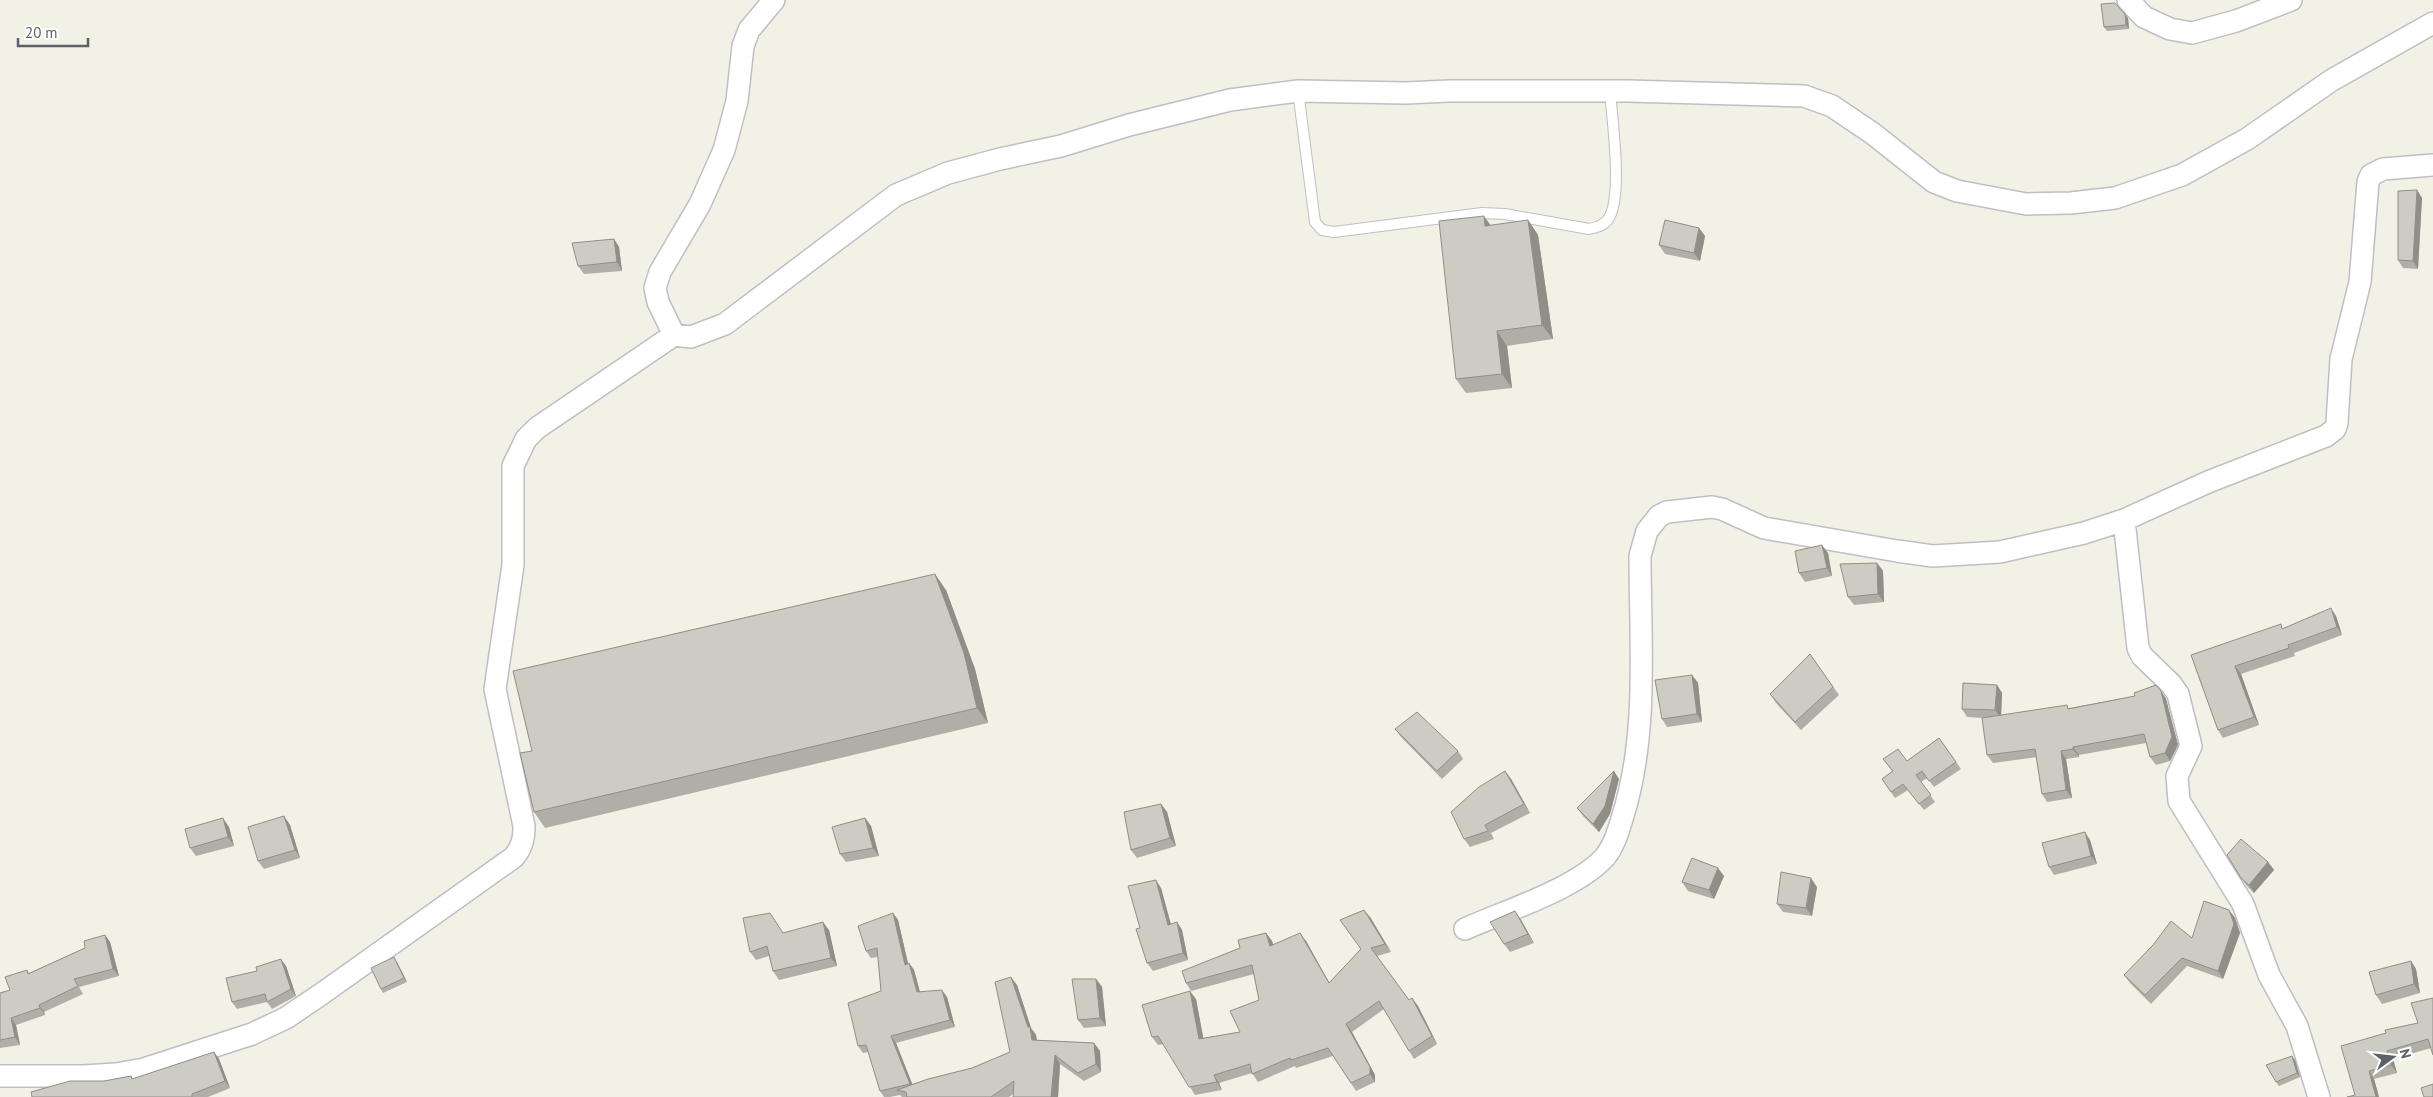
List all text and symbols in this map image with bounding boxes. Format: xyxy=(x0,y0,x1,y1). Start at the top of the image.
scale bar xyxy=(18,15,88,47)
text: 20 m xyxy=(25,23,58,42)
north arrow xyxy=(2368,1032,2418,1082)
text: N xyxy=(2396,1047,2415,1060)

